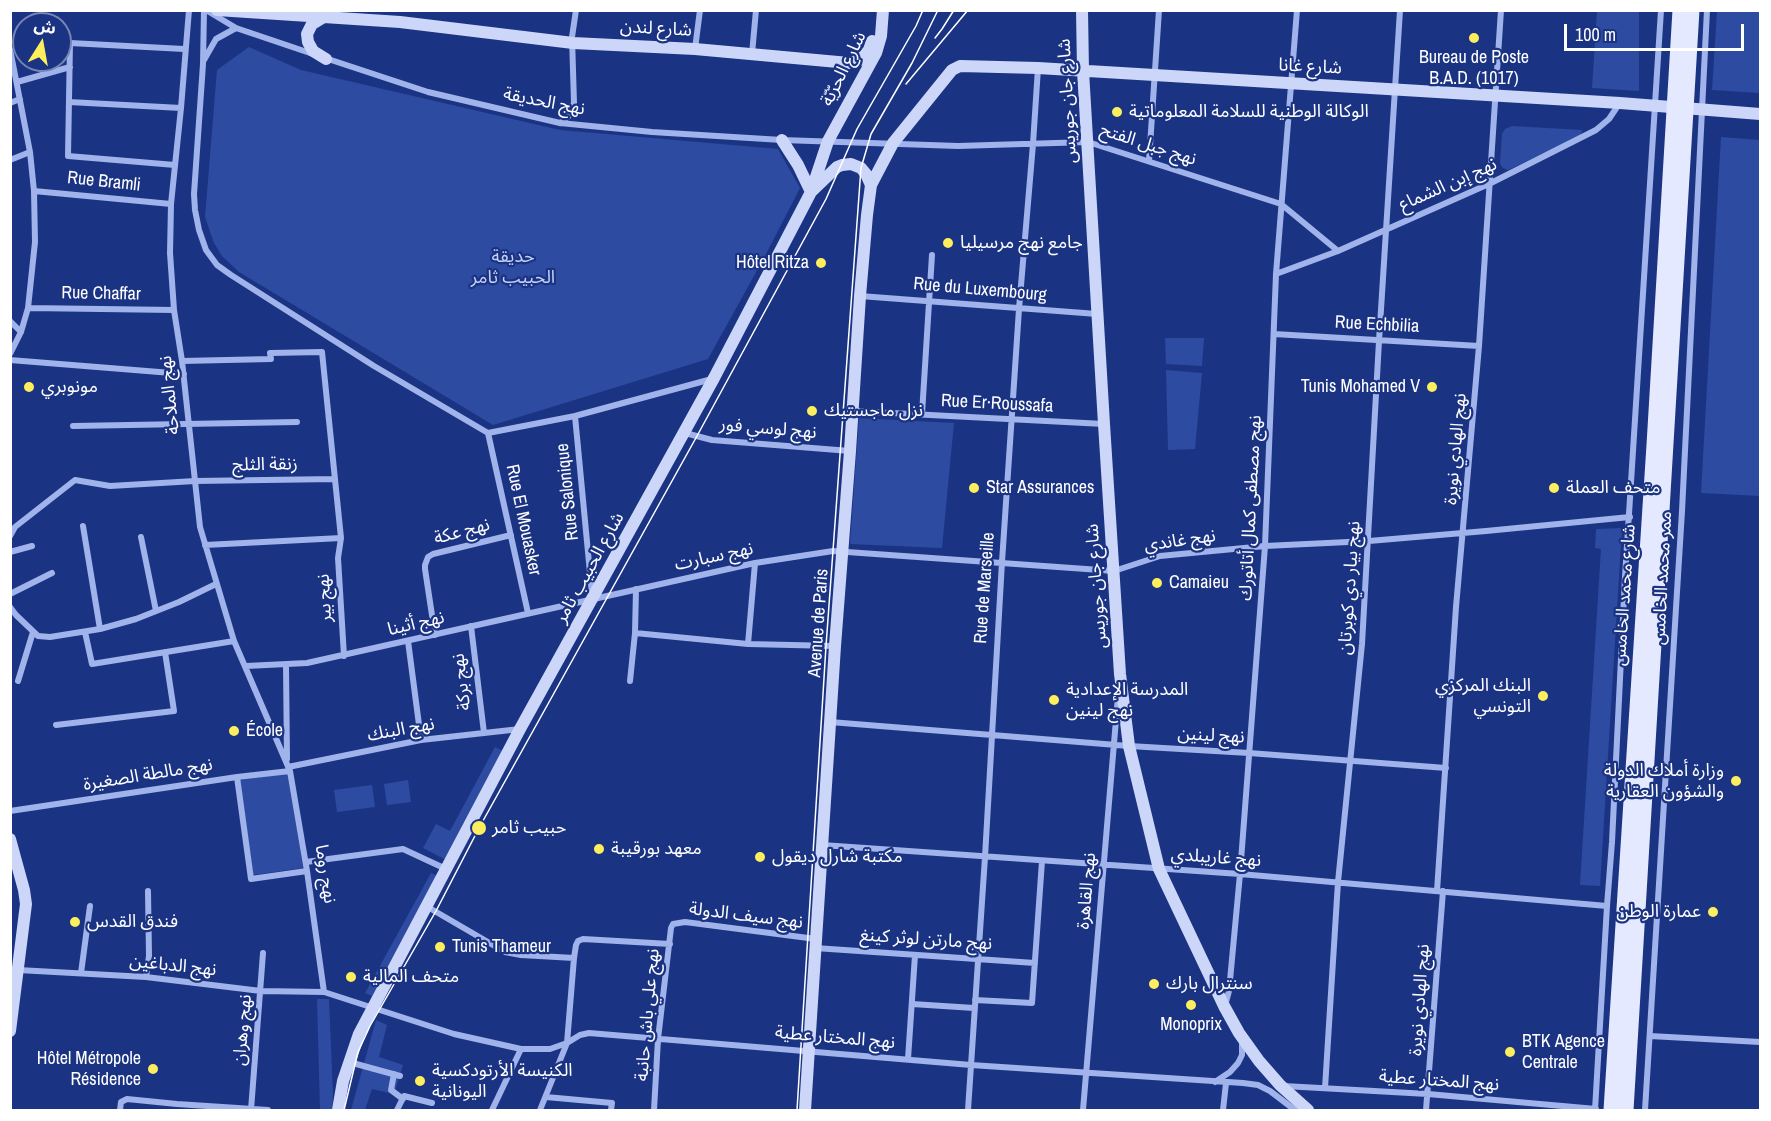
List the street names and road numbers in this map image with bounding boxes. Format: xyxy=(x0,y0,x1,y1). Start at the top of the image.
street label: شارع لندن xyxy=(620,16,692,42)
street label: شارع الحرّيّة xyxy=(817,28,871,110)
street label: شارع جان جوريس xyxy=(1054,38,1082,164)
street label: شارع غانا xyxy=(1278,55,1342,79)
street label: نهج الحديقة xyxy=(501,83,587,121)
street label: نهج جبل الفتح xyxy=(1097,119,1199,171)
street label: نهج إبن الشماع xyxy=(1396,154,1500,216)
street label: Rue Bramli xyxy=(66,167,142,197)
street label: Rue du Luxembourg xyxy=(912,273,1048,307)
street label: Rue Chaffar xyxy=(61,283,141,305)
street label: Rue Echbilia xyxy=(1334,312,1420,338)
street label: نهج الملاحة xyxy=(155,354,185,436)
street label: Rue Er·Roussafa xyxy=(940,390,1054,418)
street label: نهج الهادي نويرة xyxy=(1440,392,1472,506)
street label: نهج لوسي فور xyxy=(718,414,818,444)
street label: نهج مصطفى كمال أتاتورك xyxy=(1235,415,1267,601)
street label: Rue Salonique xyxy=(552,442,584,542)
street label: زنقة الثلج xyxy=(232,454,298,476)
street label: Rue El Mouasker xyxy=(501,462,545,578)
street label: شارع الحبيب ثامر xyxy=(551,509,629,627)
street label: ممر محمد الخامس xyxy=(1649,511,1677,645)
street label: نهج عكة xyxy=(432,514,492,550)
street label: نهج بيار دي كوبرتان xyxy=(1335,520,1365,656)
street label: شارع جان جوريس xyxy=(1082,523,1112,649)
street label: شارع محمد الخامس xyxy=(1609,523,1641,667)
street label: نهج غاندي xyxy=(1143,525,1217,557)
street label: Rue de Marseille xyxy=(970,532,1000,644)
street label: نهج سبارت xyxy=(673,538,755,576)
street label: Avenue de Paris xyxy=(804,568,834,678)
street label: نهج بير xyxy=(313,573,337,623)
street label: نهج أثينا xyxy=(386,607,446,641)
street label: نهج بركة xyxy=(448,652,476,712)
street label: نهج البنك xyxy=(366,713,436,747)
street label: نهج لينين xyxy=(1177,723,1245,749)
street label: نهج مالطة الصغيرة xyxy=(82,754,214,796)
street label: نهج روما xyxy=(310,843,340,905)
street label: نهج غاريبلدي xyxy=(1170,844,1262,872)
street label: نهج القاهرة xyxy=(1073,852,1101,930)
street label: نهج سيف الدولة xyxy=(688,898,804,934)
street label: نهج مارتن لوثر كينغ xyxy=(859,925,993,955)
street label: نهج الهادي نويرة xyxy=(1405,943,1435,1057)
street label: نهج علي باش حانبة xyxy=(631,948,665,1082)
street label: نهج الدباغين xyxy=(128,951,218,981)
street label: نهج وهران xyxy=(229,993,257,1067)
street label: نهج المختار عطية xyxy=(774,1022,896,1054)
street label: نهج المختار عطية xyxy=(1378,1066,1500,1096)

